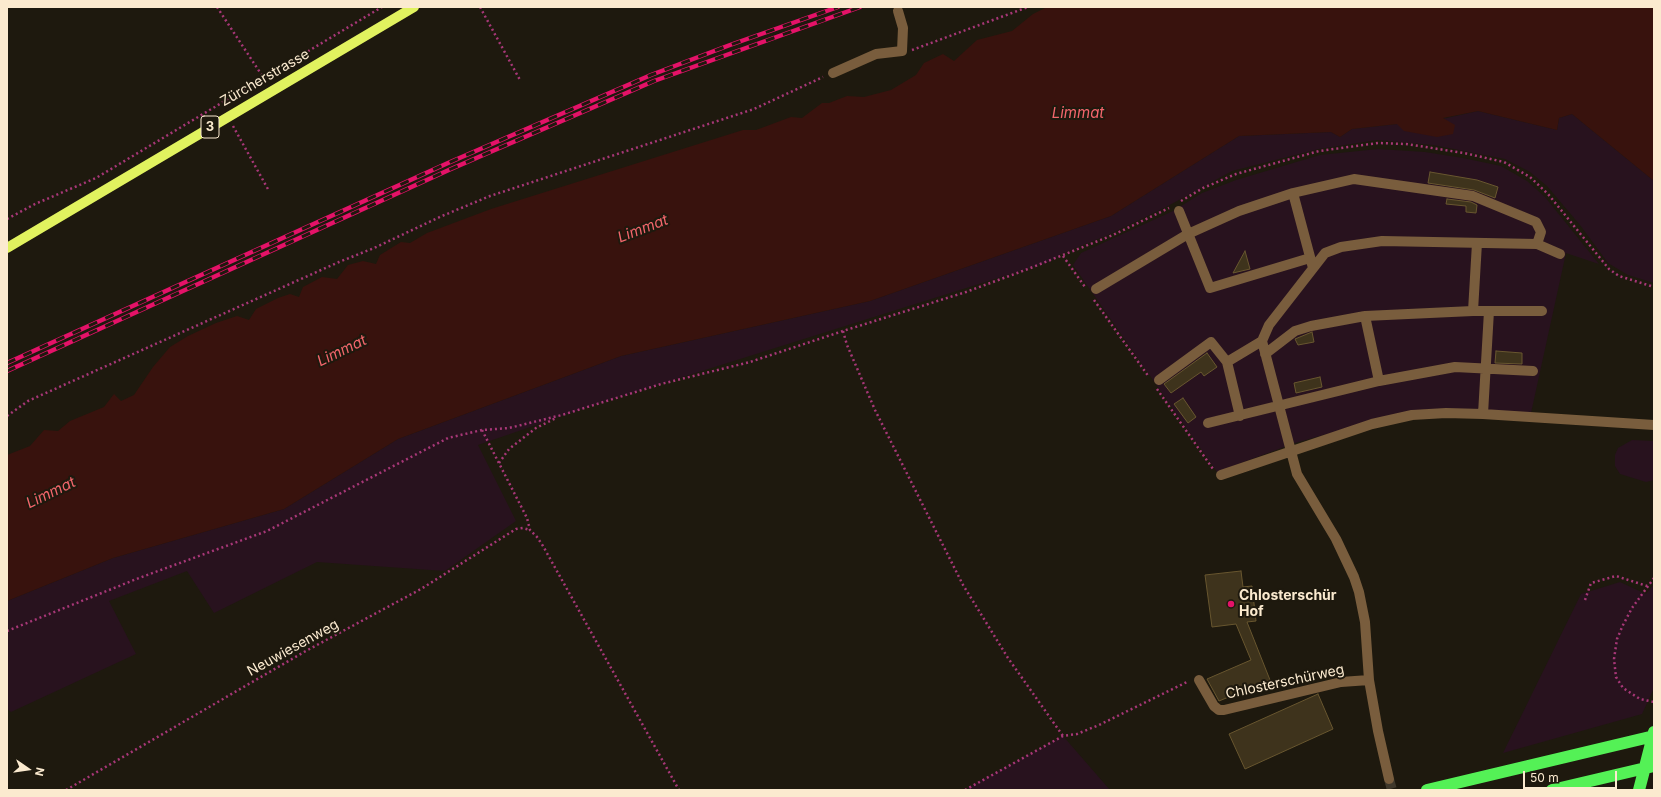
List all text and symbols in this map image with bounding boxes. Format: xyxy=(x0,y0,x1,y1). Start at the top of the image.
street label: Zürcherstrasse xyxy=(218,46,312,110)
water label: Limmat xyxy=(1052,104,1104,122)
road number: 3 xyxy=(201,116,219,138)
water label: Limmat xyxy=(615,211,671,247)
water label: Limmat xyxy=(314,331,370,371)
water label: Limmat xyxy=(23,473,79,513)
place label: Chlosterschür Hof xyxy=(1239,588,1337,620)
marker: Chlosterschür Hof xyxy=(1226,599,1236,609)
street label: Neuwiesenweg xyxy=(244,616,342,680)
street label: Chlosterschürweg xyxy=(1224,661,1346,703)
north arrow xyxy=(8,749,48,789)
scale bar xyxy=(1525,763,1619,789)
text: N xyxy=(32,766,47,777)
text: 50 m xyxy=(1530,770,1559,785)

